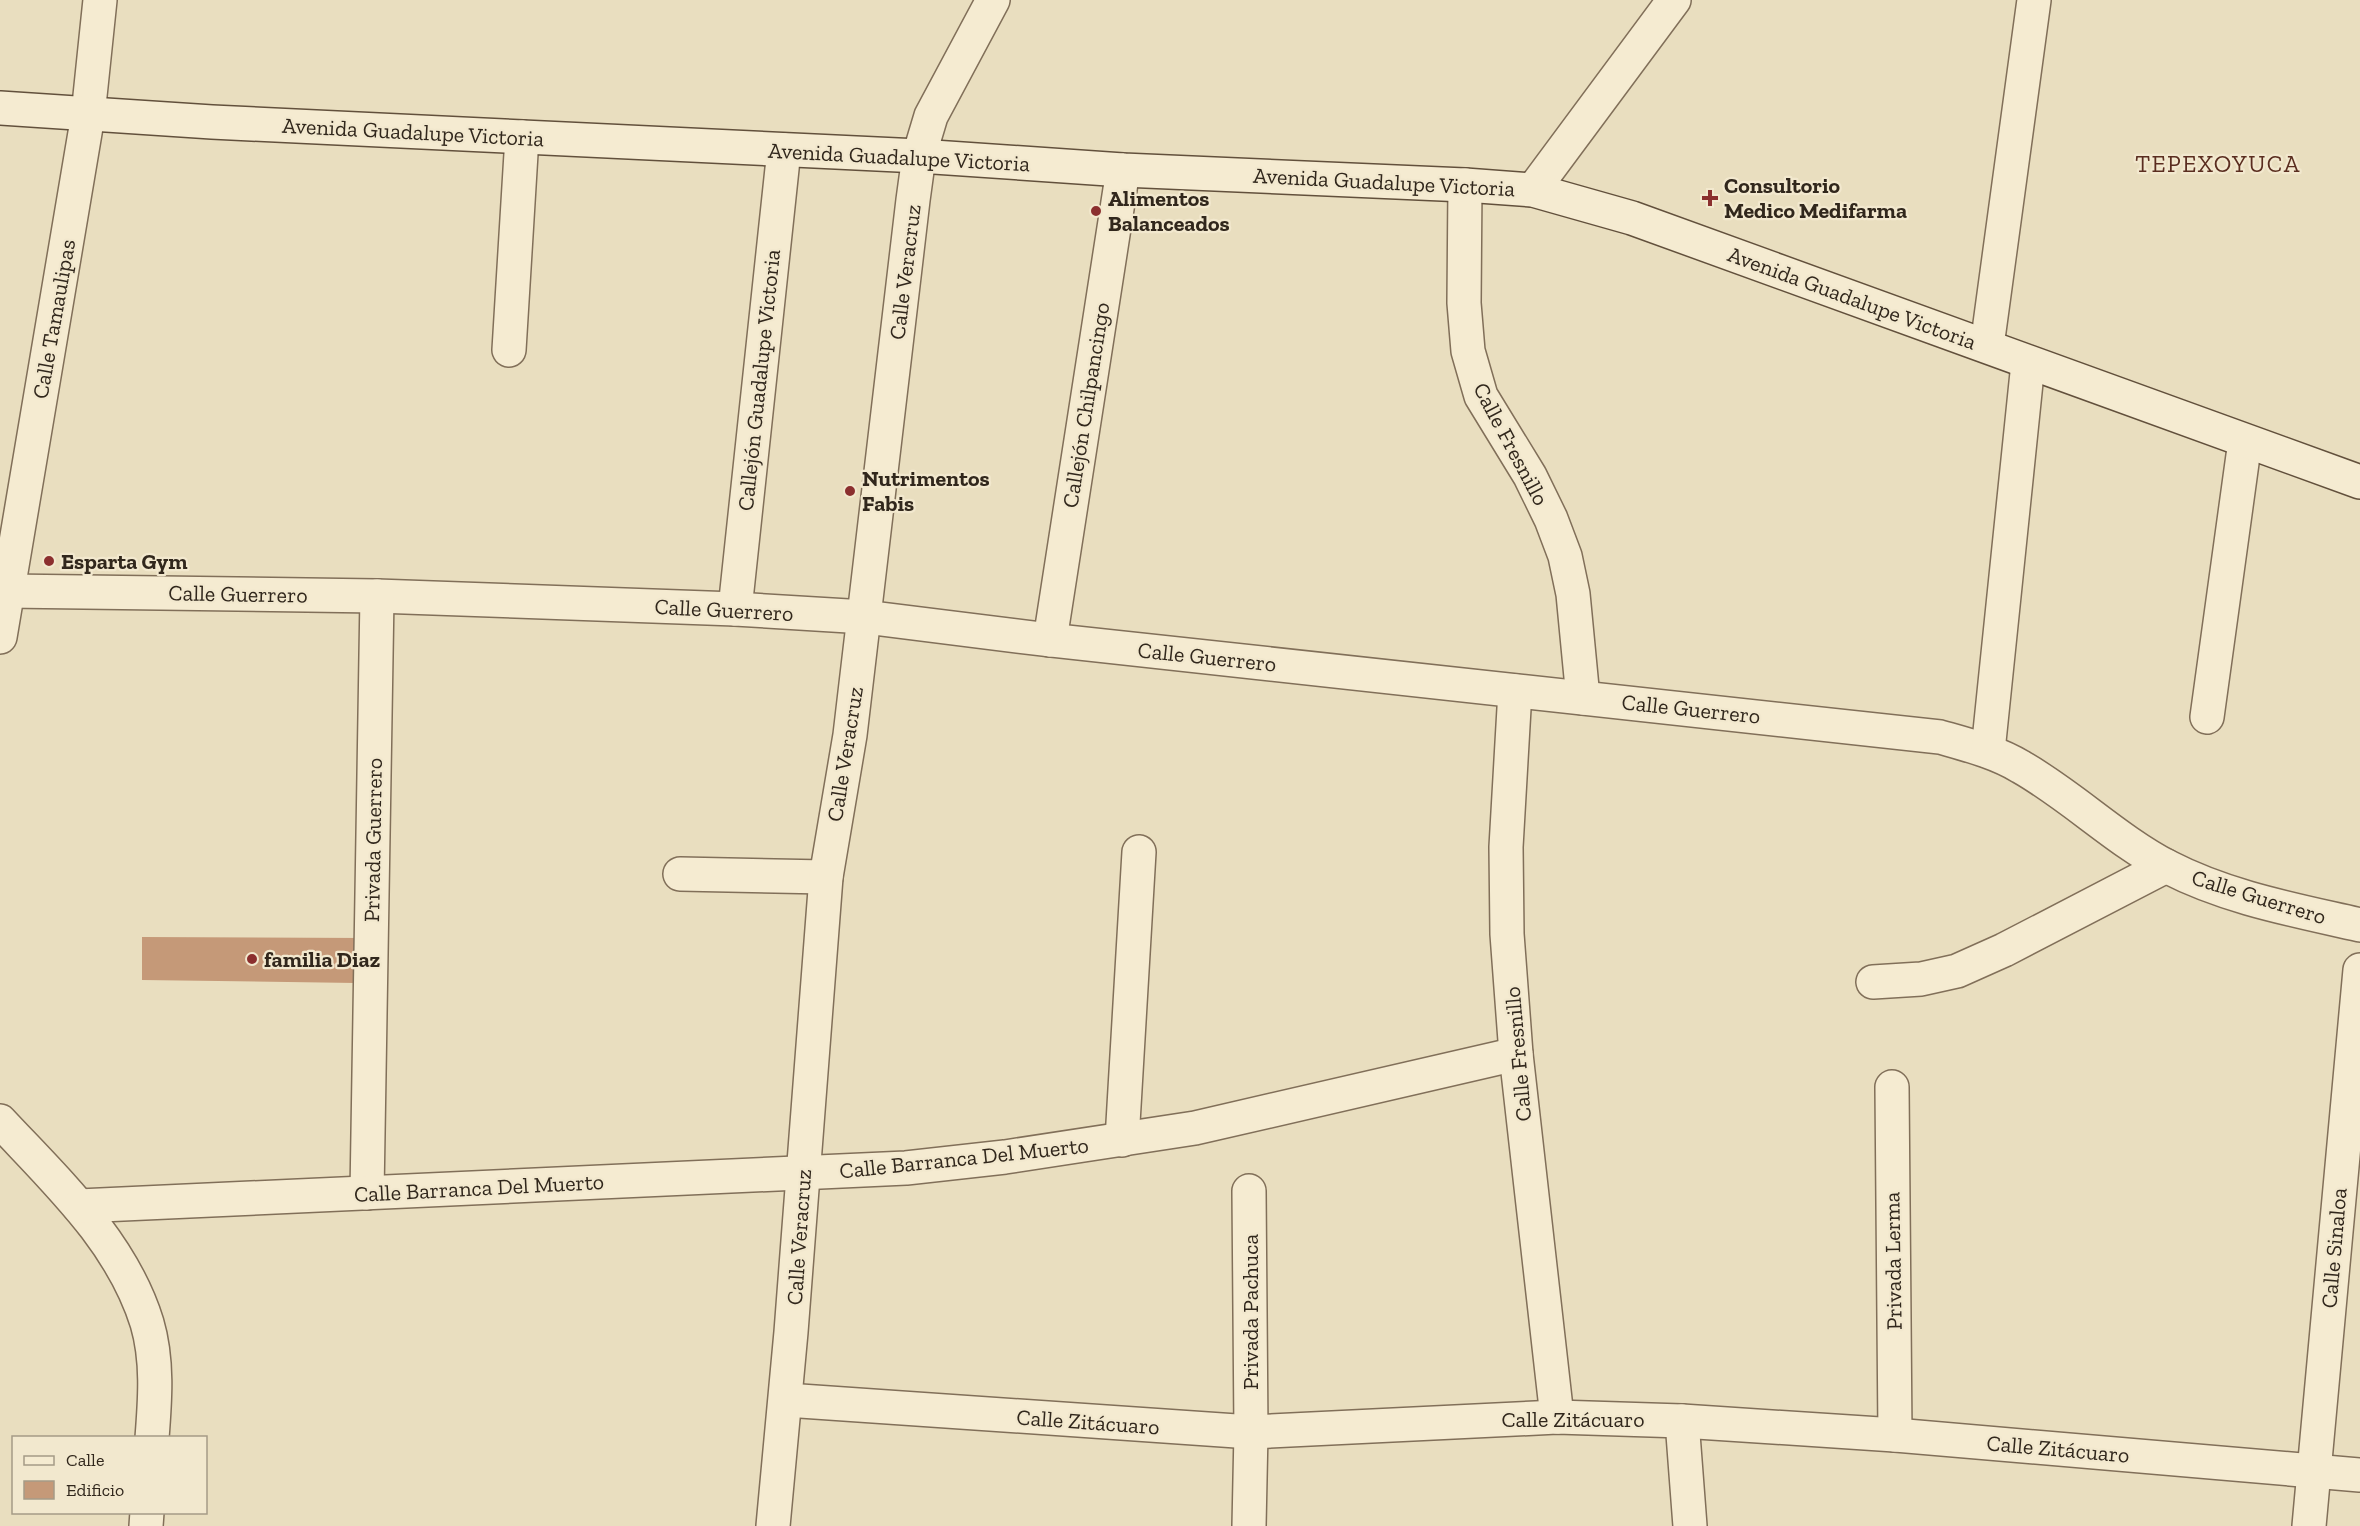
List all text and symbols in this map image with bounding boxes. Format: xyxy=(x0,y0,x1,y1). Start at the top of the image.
street label: Avenida Guadalupe Victoria xyxy=(281,112,545,152)
street label: Avenida Guadalupe Victoria xyxy=(767,137,1031,177)
district label: TEPEXOYUCA xyxy=(2135,149,2301,178)
street label: Avenida Guadalupe Victoria xyxy=(1252,162,1516,202)
place label: Consultorio Medico Medifarma xyxy=(1724,172,1907,224)
place label: Alimentos Balanceados xyxy=(1108,185,1230,237)
marker: Consultorio Medico Medifarma xyxy=(1701,189,1719,207)
street label: Calle Veracruz xyxy=(883,203,927,341)
marker: Alimentos Balanceados xyxy=(1089,204,1103,218)
street label: Calle Tamaulipas xyxy=(27,237,81,401)
street label: Avenida Guadalupe Victoria xyxy=(1724,240,1980,356)
street label: Callejón Guadalupe Victoria xyxy=(732,248,786,512)
street label: Callejón Chilpancingo xyxy=(1056,300,1116,510)
street label: Calle Fresnillo xyxy=(1467,378,1555,510)
place label: Nutrimentos Fabis xyxy=(862,465,990,517)
marker: Nutrimentos Fabis xyxy=(843,484,857,498)
place label: Esparta Gym xyxy=(61,548,188,575)
marker: Esparta Gym xyxy=(42,554,56,568)
street label: Calle Guerrero xyxy=(168,579,308,609)
street label: Calle Guerrero xyxy=(654,593,794,627)
street label: Calle Guerrero xyxy=(1136,636,1278,678)
street label: Calle Veracruz xyxy=(821,685,869,823)
street label: Calle Guerrero xyxy=(1620,688,1762,730)
street label: Privada Guerrero xyxy=(358,758,388,922)
street label: Calle Guerrero xyxy=(2189,864,2329,930)
place label: familia Diaz xyxy=(264,946,381,973)
marker: familia Diaz xyxy=(245,952,259,966)
street label: Calle Fresnillo xyxy=(1499,986,1537,1122)
street label: Calle Barranca Del Muerto xyxy=(838,1131,1090,1185)
street label: Calle Barranca Del Muerto xyxy=(353,1168,605,1208)
street label: Calle Veracruz xyxy=(781,1168,817,1306)
street label: Calle Sinaloa xyxy=(2315,1186,2353,1309)
street label: Privada Lerma xyxy=(1878,1191,1908,1330)
street label: Privada Pachuca xyxy=(1237,1234,1264,1390)
street label: Calle Zitácuaro xyxy=(1016,1404,1160,1440)
street label: Calle Zitácuaro xyxy=(1501,1406,1645,1433)
street label: Calle Zitácuaro xyxy=(1986,1429,2130,1469)
legend xyxy=(12,1436,207,1514)
text: Calle xyxy=(66,1449,104,1471)
text: Edificio xyxy=(66,1479,124,1501)

